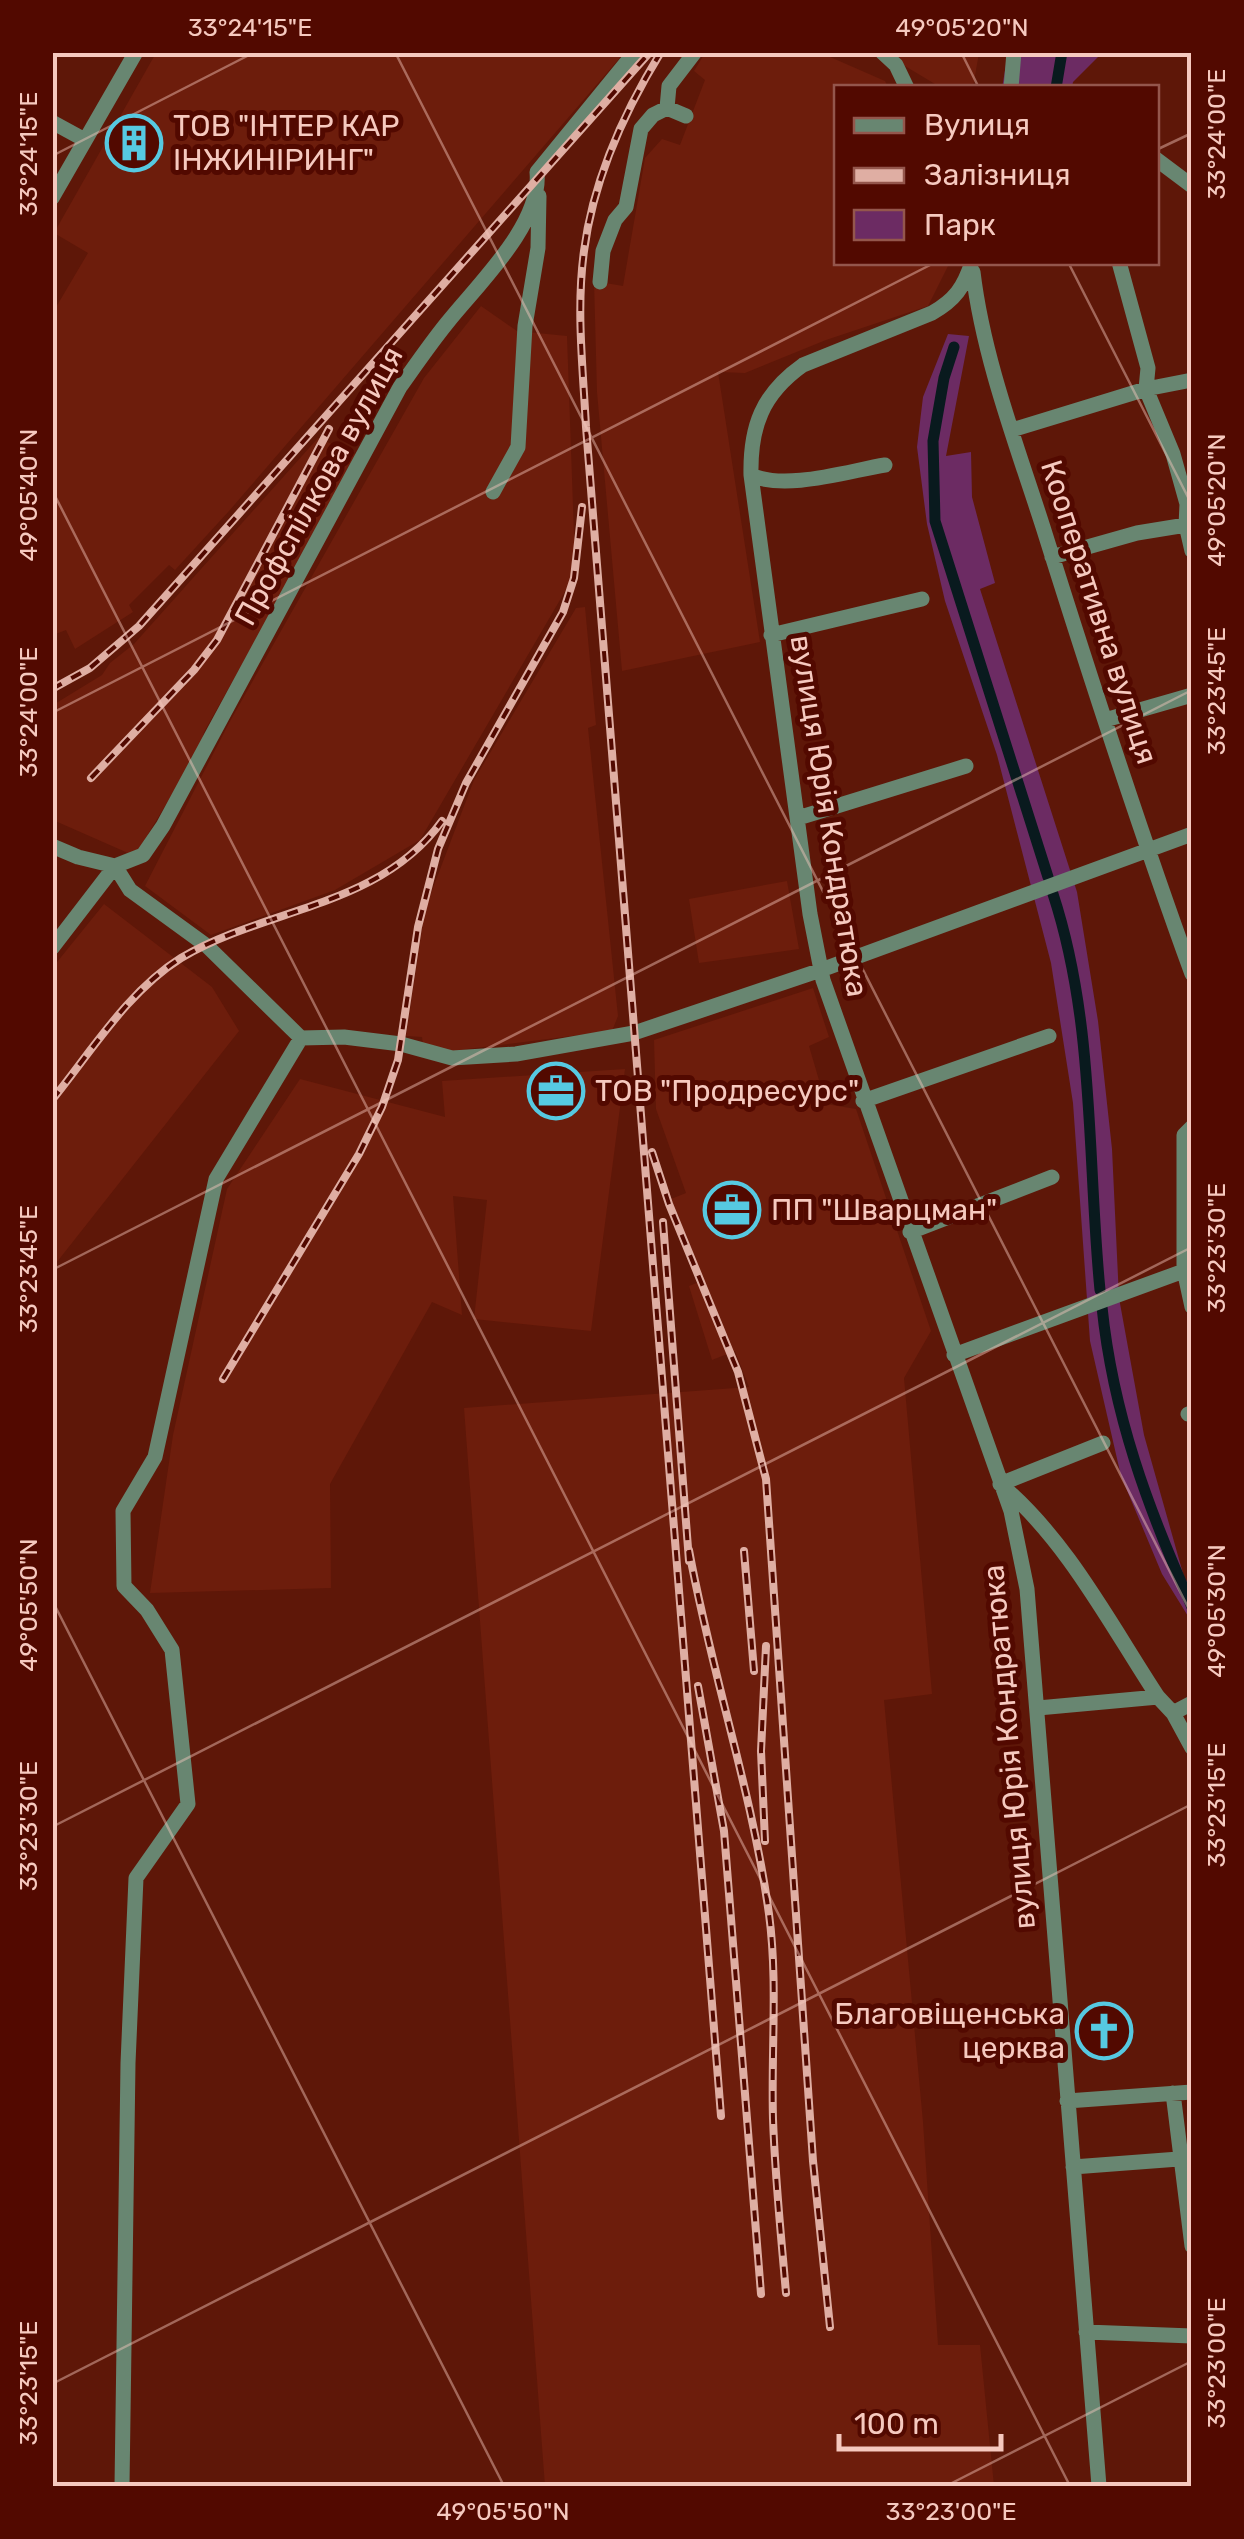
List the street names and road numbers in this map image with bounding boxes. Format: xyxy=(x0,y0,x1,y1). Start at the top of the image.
street label: Профспілкова вулиця xyxy=(227,340,411,632)
street label: Кооперативна вулиця xyxy=(1033,456,1165,768)
street label: вулиця Юрія Кондратюка xyxy=(783,633,875,999)
street label: вулиця Юрія Кондратюка xyxy=(975,1563,1043,1931)

